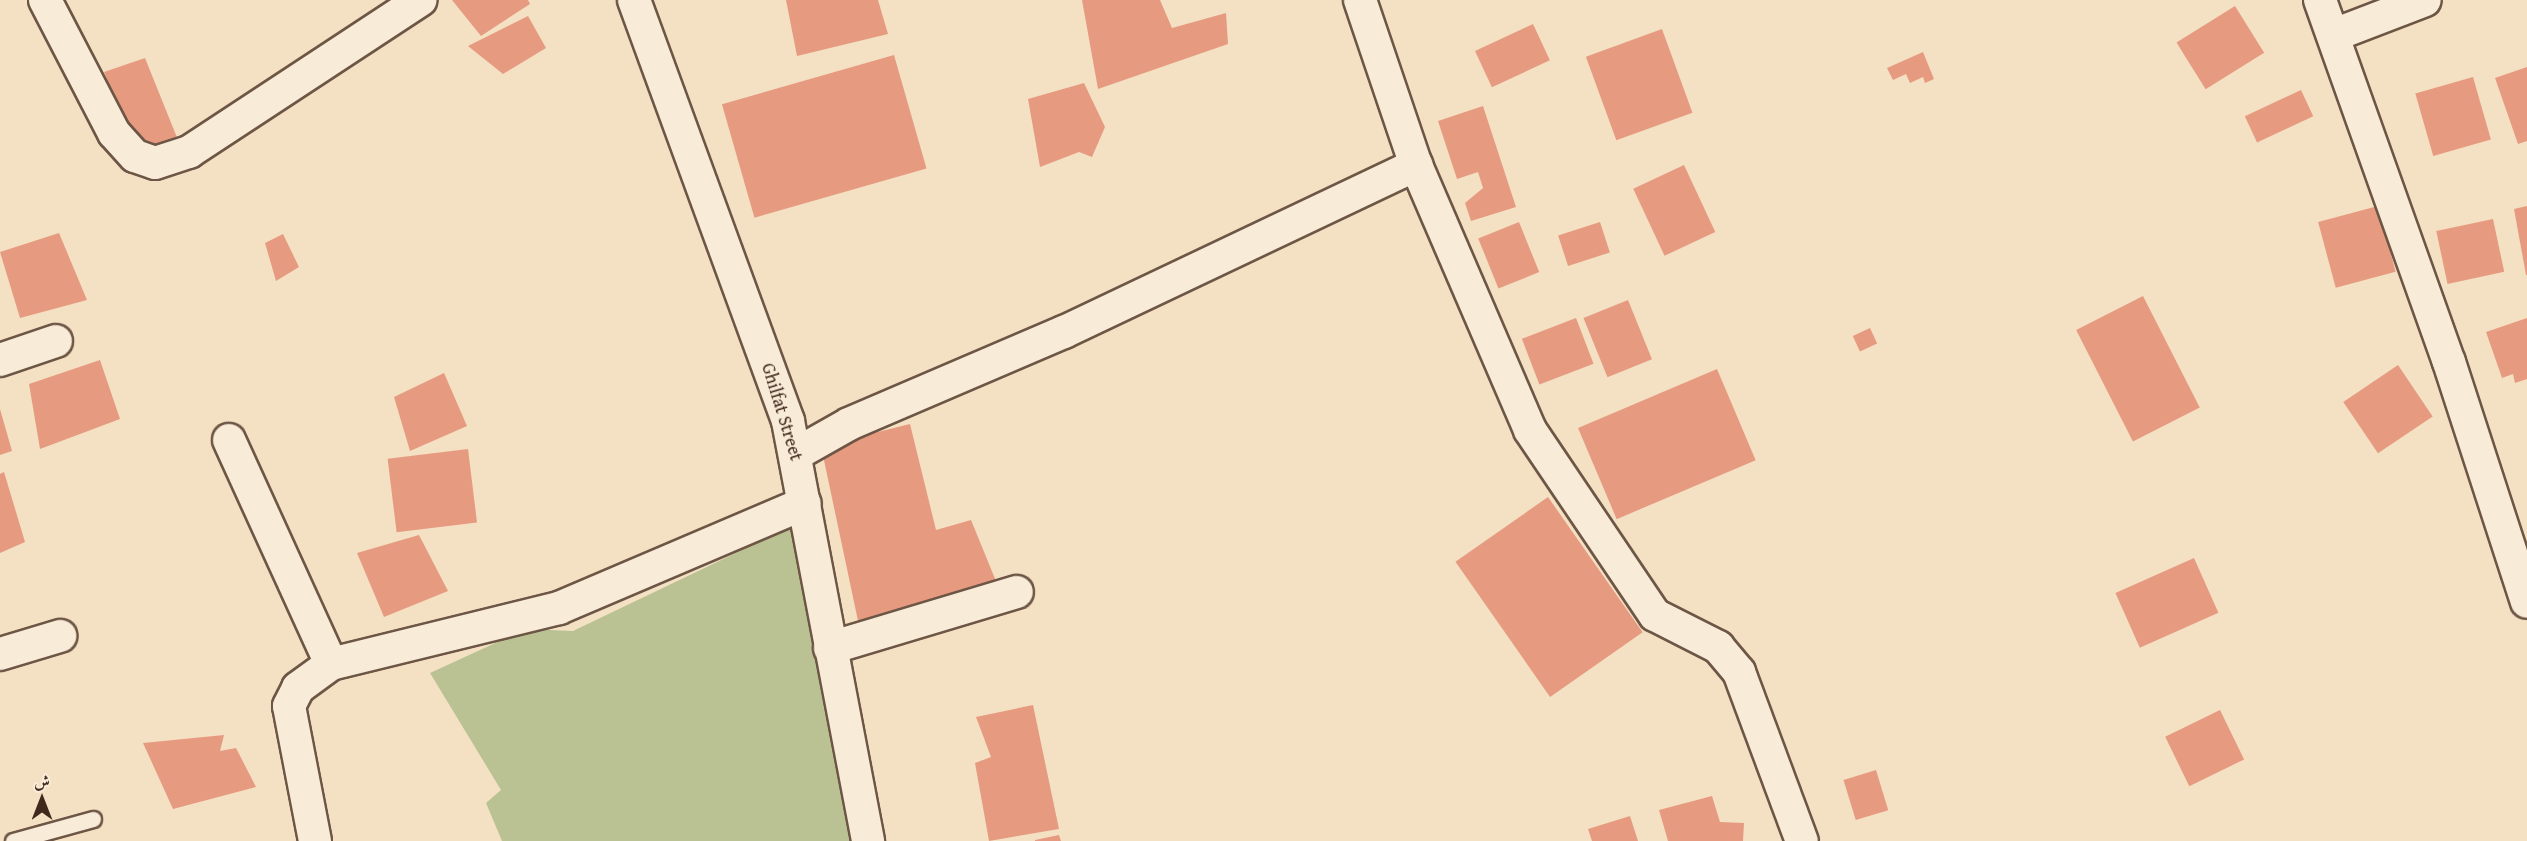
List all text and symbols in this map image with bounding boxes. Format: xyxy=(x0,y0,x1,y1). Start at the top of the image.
street label: Ghilfat Street xyxy=(757,361,807,463)
north arrow xyxy=(12,769,72,829)
text: ش xyxy=(34,769,50,793)

